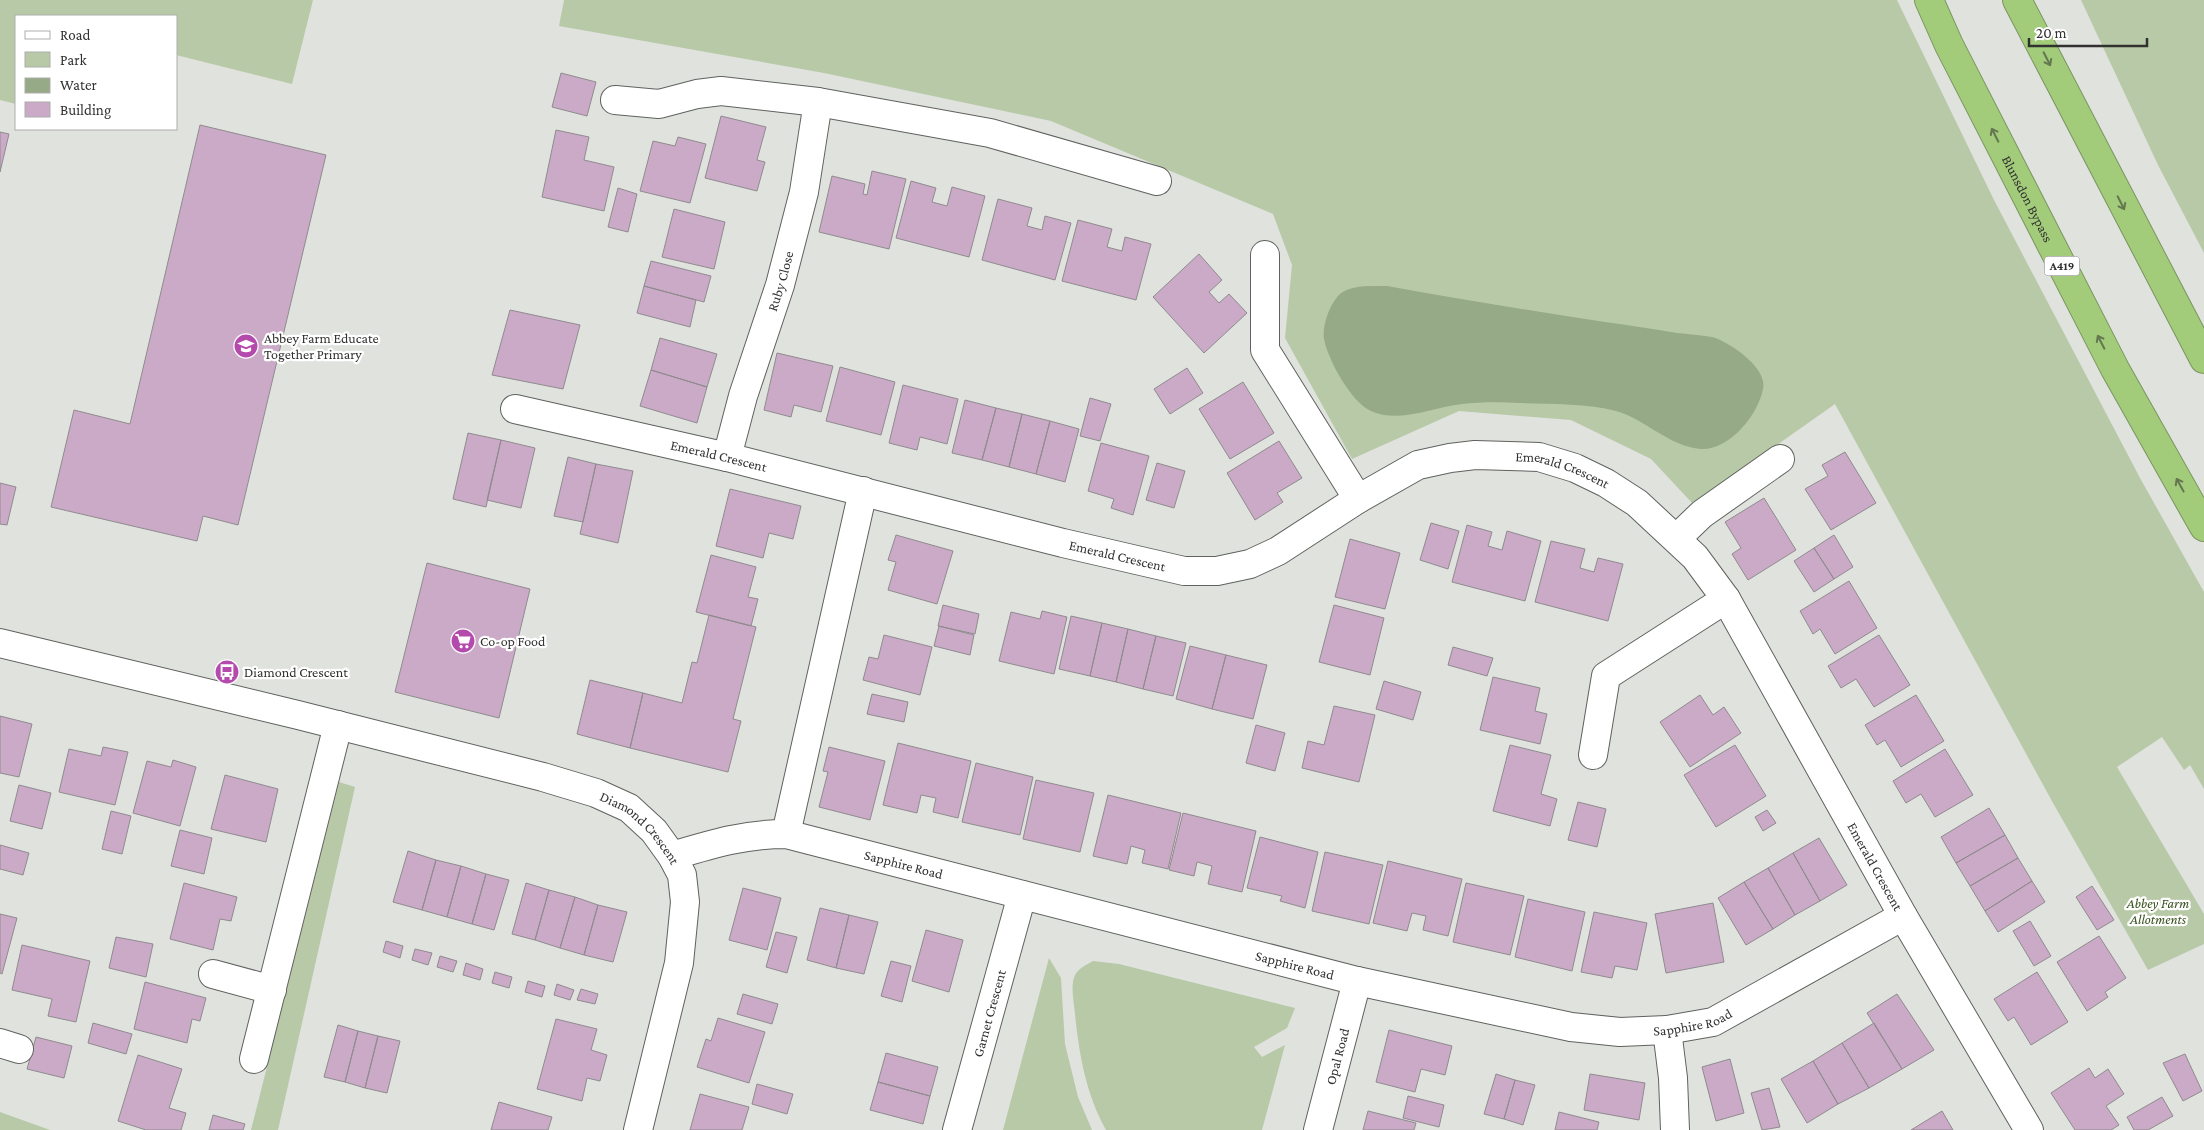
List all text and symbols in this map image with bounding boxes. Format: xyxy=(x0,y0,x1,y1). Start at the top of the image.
legend xyxy=(15,15,178,130)
scale bar xyxy=(2029,15,2146,47)
text: 20 m xyxy=(2036,25,2067,41)
text: Road xyxy=(60,27,91,43)
one-way arrow xyxy=(2043,51,2052,66)
text: Park xyxy=(60,52,87,68)
text: Water xyxy=(60,77,97,93)
text: Building xyxy=(60,102,111,119)
one-way arrow xyxy=(1990,128,2000,143)
street label: Blunsdon Bypass xyxy=(1999,153,2057,245)
one-way arrow xyxy=(2116,196,2126,211)
street label: Ruby Close xyxy=(764,249,796,313)
road number: A419 xyxy=(2044,256,2080,276)
place label: Abbey Farm Educate Together Primary xyxy=(264,330,379,362)
school or university icon: Abbey Farm Educate Together Primary xyxy=(233,333,259,359)
one-way arrow xyxy=(2096,335,2106,350)
street label: Emerald Crescent xyxy=(669,436,769,475)
street label: Emerald Crescent xyxy=(1515,448,1613,491)
one-way arrow xyxy=(2175,477,2185,492)
street label: Emerald Crescent xyxy=(1068,537,1168,575)
supermarket icon: Co-op Food xyxy=(450,628,476,654)
place label: Co-op Food xyxy=(480,633,546,649)
bus stop icon: Diamond Crescent xyxy=(214,659,240,685)
place label: Diamond Crescent xyxy=(244,664,348,680)
street label: Diamond Crescent xyxy=(598,788,683,867)
street label: Emerald Crescent xyxy=(1844,819,1906,914)
street label: Sapphire Road xyxy=(862,846,945,882)
park label: Abbey Farm Allotments xyxy=(2126,895,2189,927)
street label: Sapphire Road xyxy=(1254,947,1337,983)
street label: Garnet Crescent xyxy=(970,968,1009,1059)
street label: Sapphire Road xyxy=(1653,1005,1735,1039)
street label: Opal Road xyxy=(1322,1026,1352,1087)

